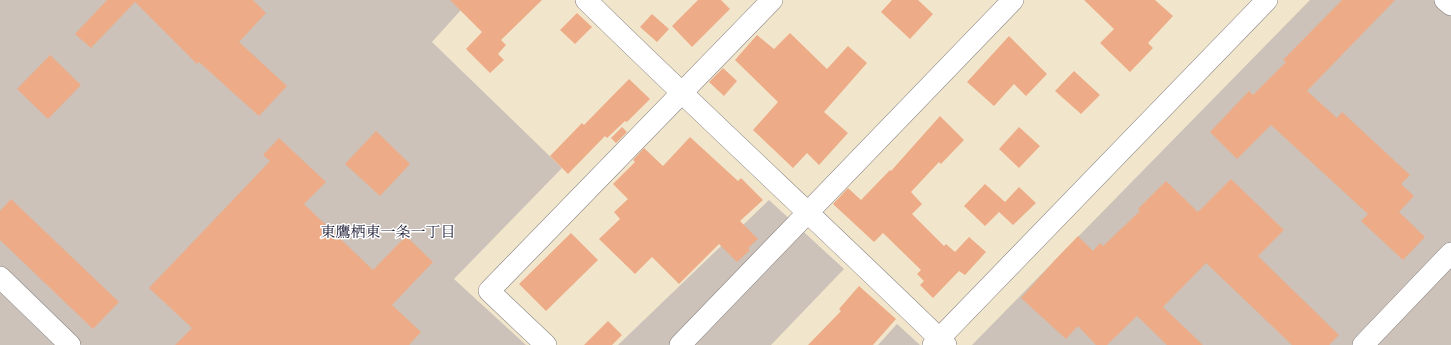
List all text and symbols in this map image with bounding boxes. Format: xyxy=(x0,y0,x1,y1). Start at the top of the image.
district label: 東鷹栖東一条一丁目 xyxy=(321,224,455,242)

